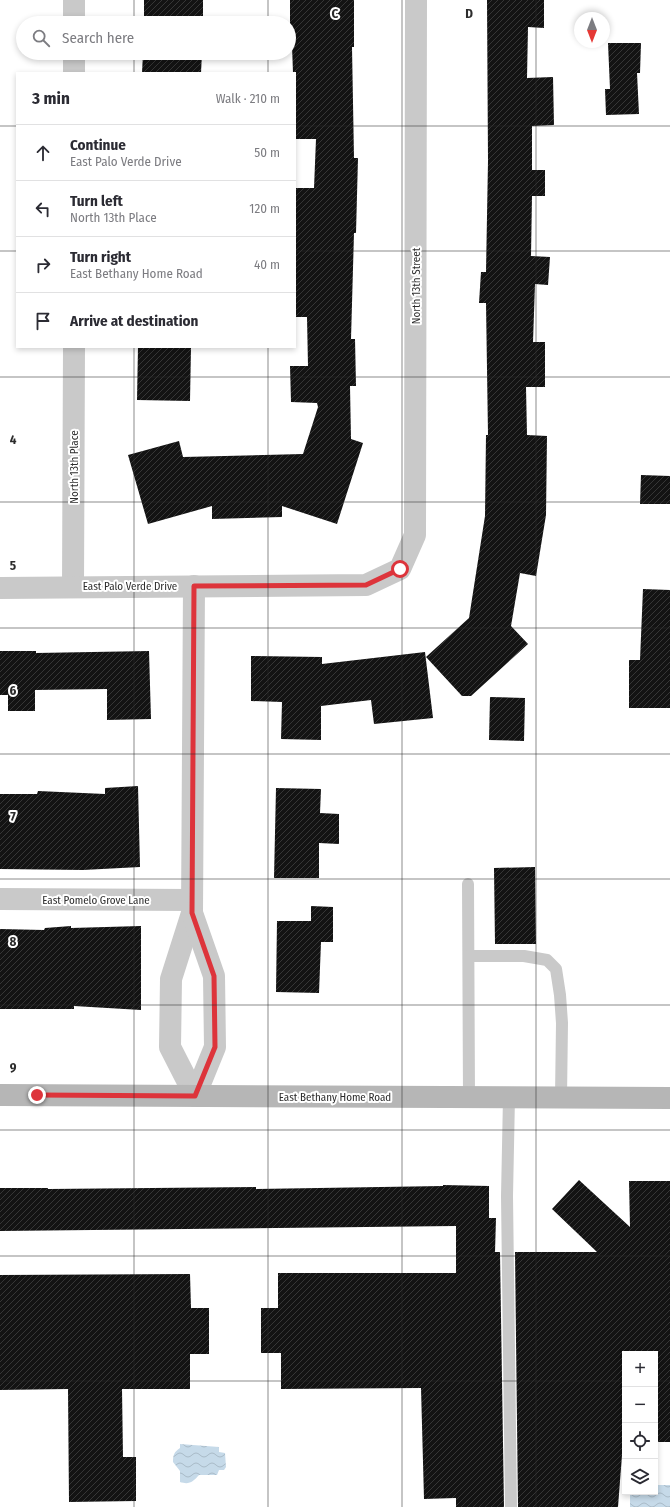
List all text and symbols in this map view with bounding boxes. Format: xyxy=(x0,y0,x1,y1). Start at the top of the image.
text: C xyxy=(332,6,339,21)
text: D xyxy=(465,6,473,21)
north arrow xyxy=(574,12,610,48)
search box xyxy=(16,16,296,60)
icon: search xyxy=(30,27,52,49)
text: Search here xyxy=(62,29,134,47)
text: 3 min xyxy=(32,88,70,109)
text: Walk · 210 m xyxy=(216,91,280,106)
text: Continue xyxy=(70,136,126,154)
icon: ahead xyxy=(32,142,54,164)
text: 50 m xyxy=(254,145,280,160)
text: East Palo Verde Drive xyxy=(70,154,182,169)
text: Turn left xyxy=(70,192,123,210)
icon: left xyxy=(32,198,54,220)
text: 120 m xyxy=(249,201,280,216)
text: North 13th Place xyxy=(70,210,157,225)
street label: North 13th Street xyxy=(410,247,423,324)
text: Turn right xyxy=(70,248,131,266)
icon: right xyxy=(32,254,54,276)
text: 40 m xyxy=(254,257,280,272)
text: East Bethany Home Road xyxy=(70,266,203,281)
icon: arrive xyxy=(32,310,54,332)
text: Arrive at destination xyxy=(70,312,198,330)
street label: North 13th Place xyxy=(68,430,81,504)
text: 4 xyxy=(10,432,17,447)
text: 5 xyxy=(10,558,16,573)
route start xyxy=(391,560,409,578)
street label: East Palo Verde Drive xyxy=(83,580,177,593)
text: 6 xyxy=(10,683,17,698)
text: 7 xyxy=(10,809,16,824)
street label: East Pomelo Grove Lane xyxy=(42,894,150,907)
text: 8 xyxy=(10,934,17,949)
text: 9 xyxy=(10,1060,17,1075)
route end xyxy=(28,1086,46,1104)
street label: East Bethany Home Road xyxy=(279,1091,391,1104)
map controls xyxy=(622,1351,658,1495)
button: + xyxy=(622,1351,658,1387)
button: − xyxy=(622,1387,658,1423)
button: locate xyxy=(622,1423,658,1459)
button: layers xyxy=(622,1459,658,1495)

